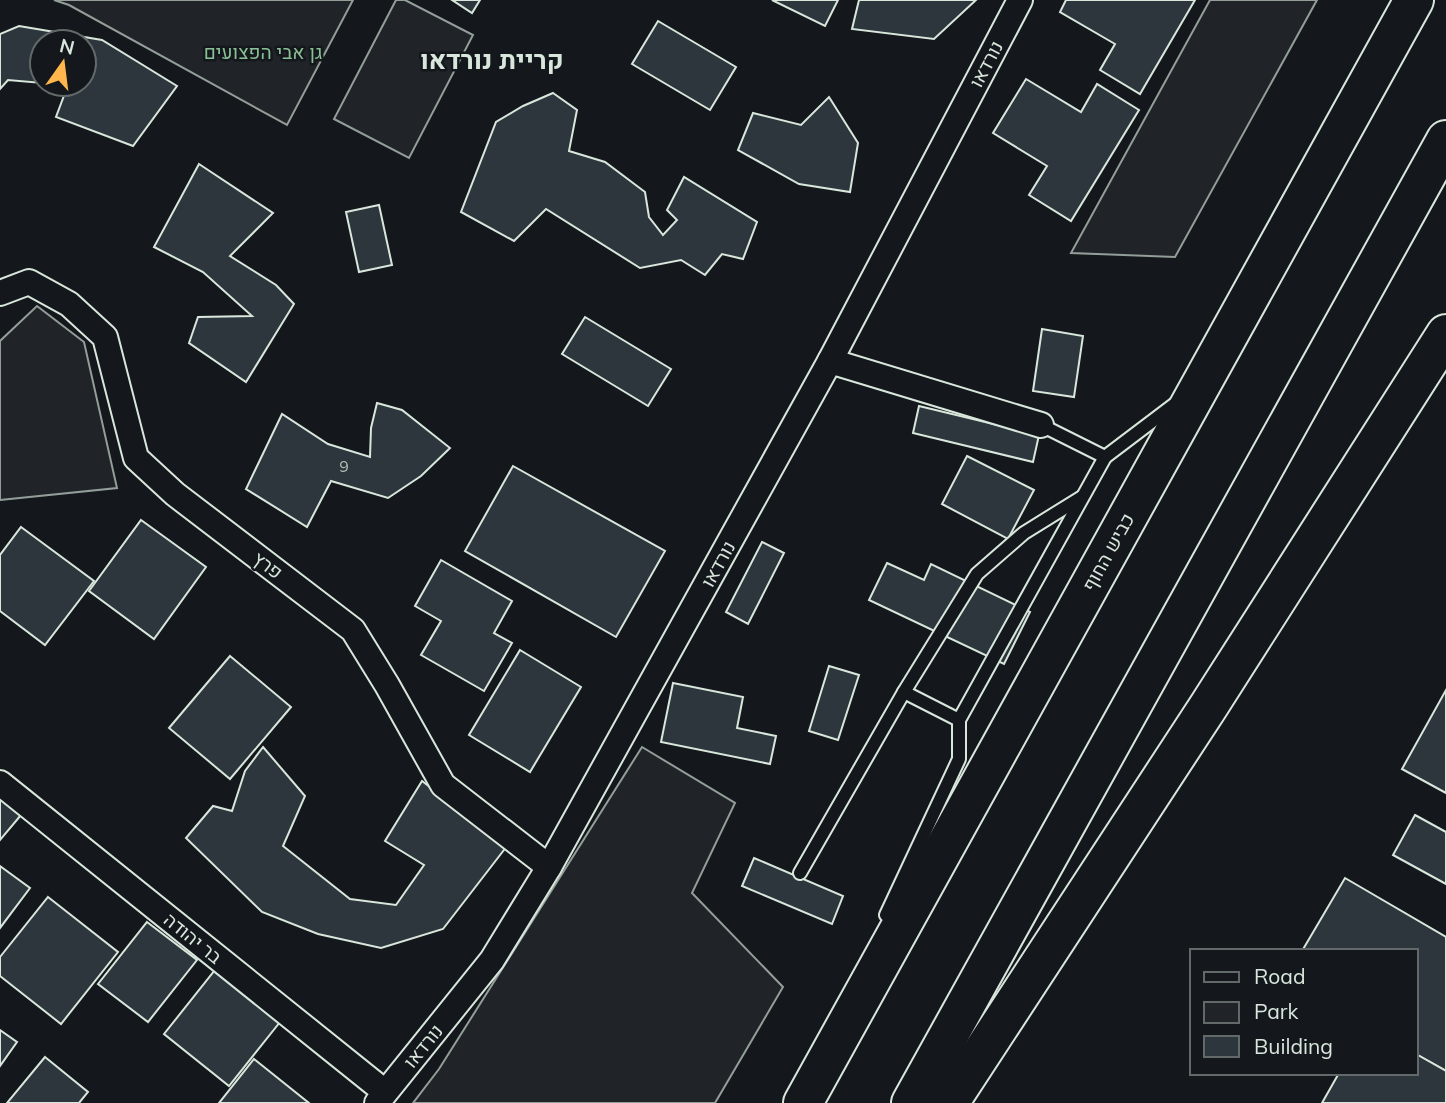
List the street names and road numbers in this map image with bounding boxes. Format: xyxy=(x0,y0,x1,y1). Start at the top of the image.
street label: נורדאו xyxy=(964,37,1008,91)
street label: כביש החוף xyxy=(1077,509,1139,595)
street label: נורדאו xyxy=(696,537,740,591)
street label: פרץ xyxy=(248,546,288,584)
street label: בר יהודה xyxy=(159,907,227,969)
street label: נורדאו xyxy=(398,1019,448,1073)

